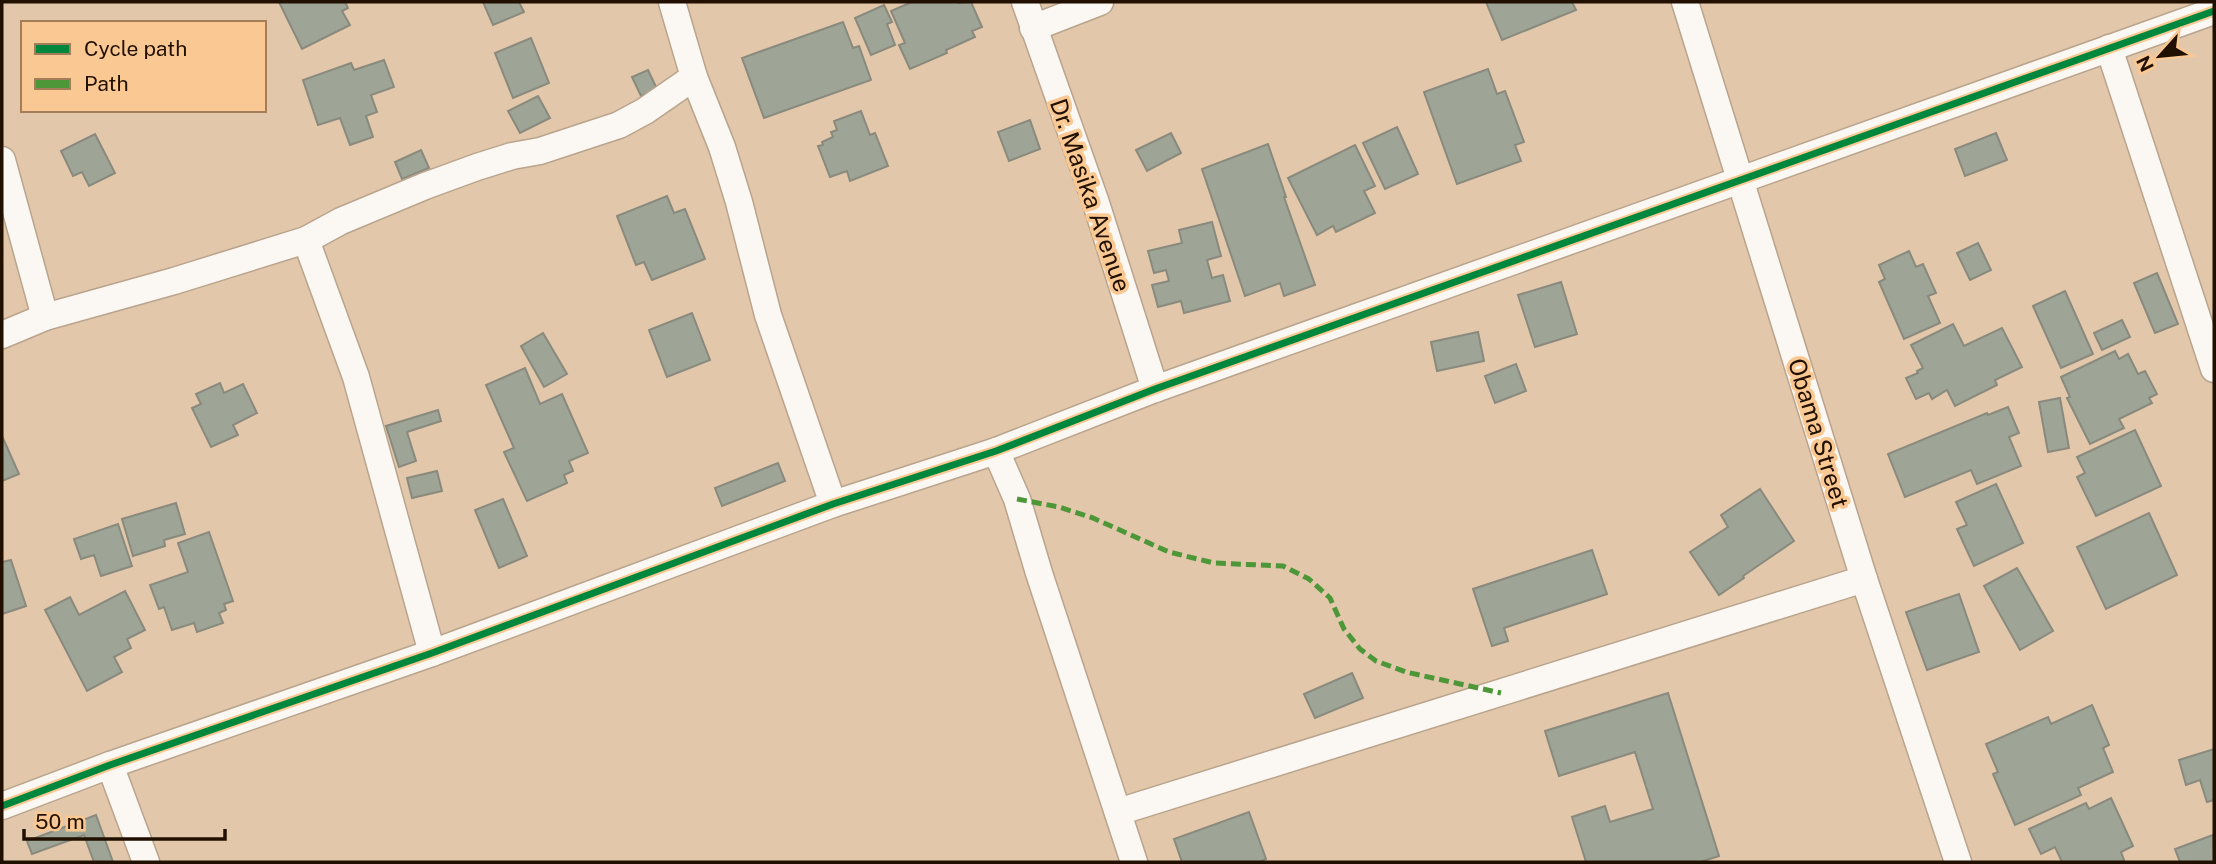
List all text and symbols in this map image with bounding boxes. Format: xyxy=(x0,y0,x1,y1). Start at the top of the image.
legend xyxy=(21,21,266,112)
north arrow xyxy=(2125,21,2195,91)
text: Cycle path xyxy=(84,36,187,61)
text: N xyxy=(2132,52,2158,75)
text: Path xyxy=(84,71,129,96)
street label: Dr. Masika Avenue xyxy=(1045,95,1137,295)
street label: Obama Street xyxy=(1783,355,1855,511)
scale bar xyxy=(24,798,226,842)
text: 50 m xyxy=(35,809,85,834)

